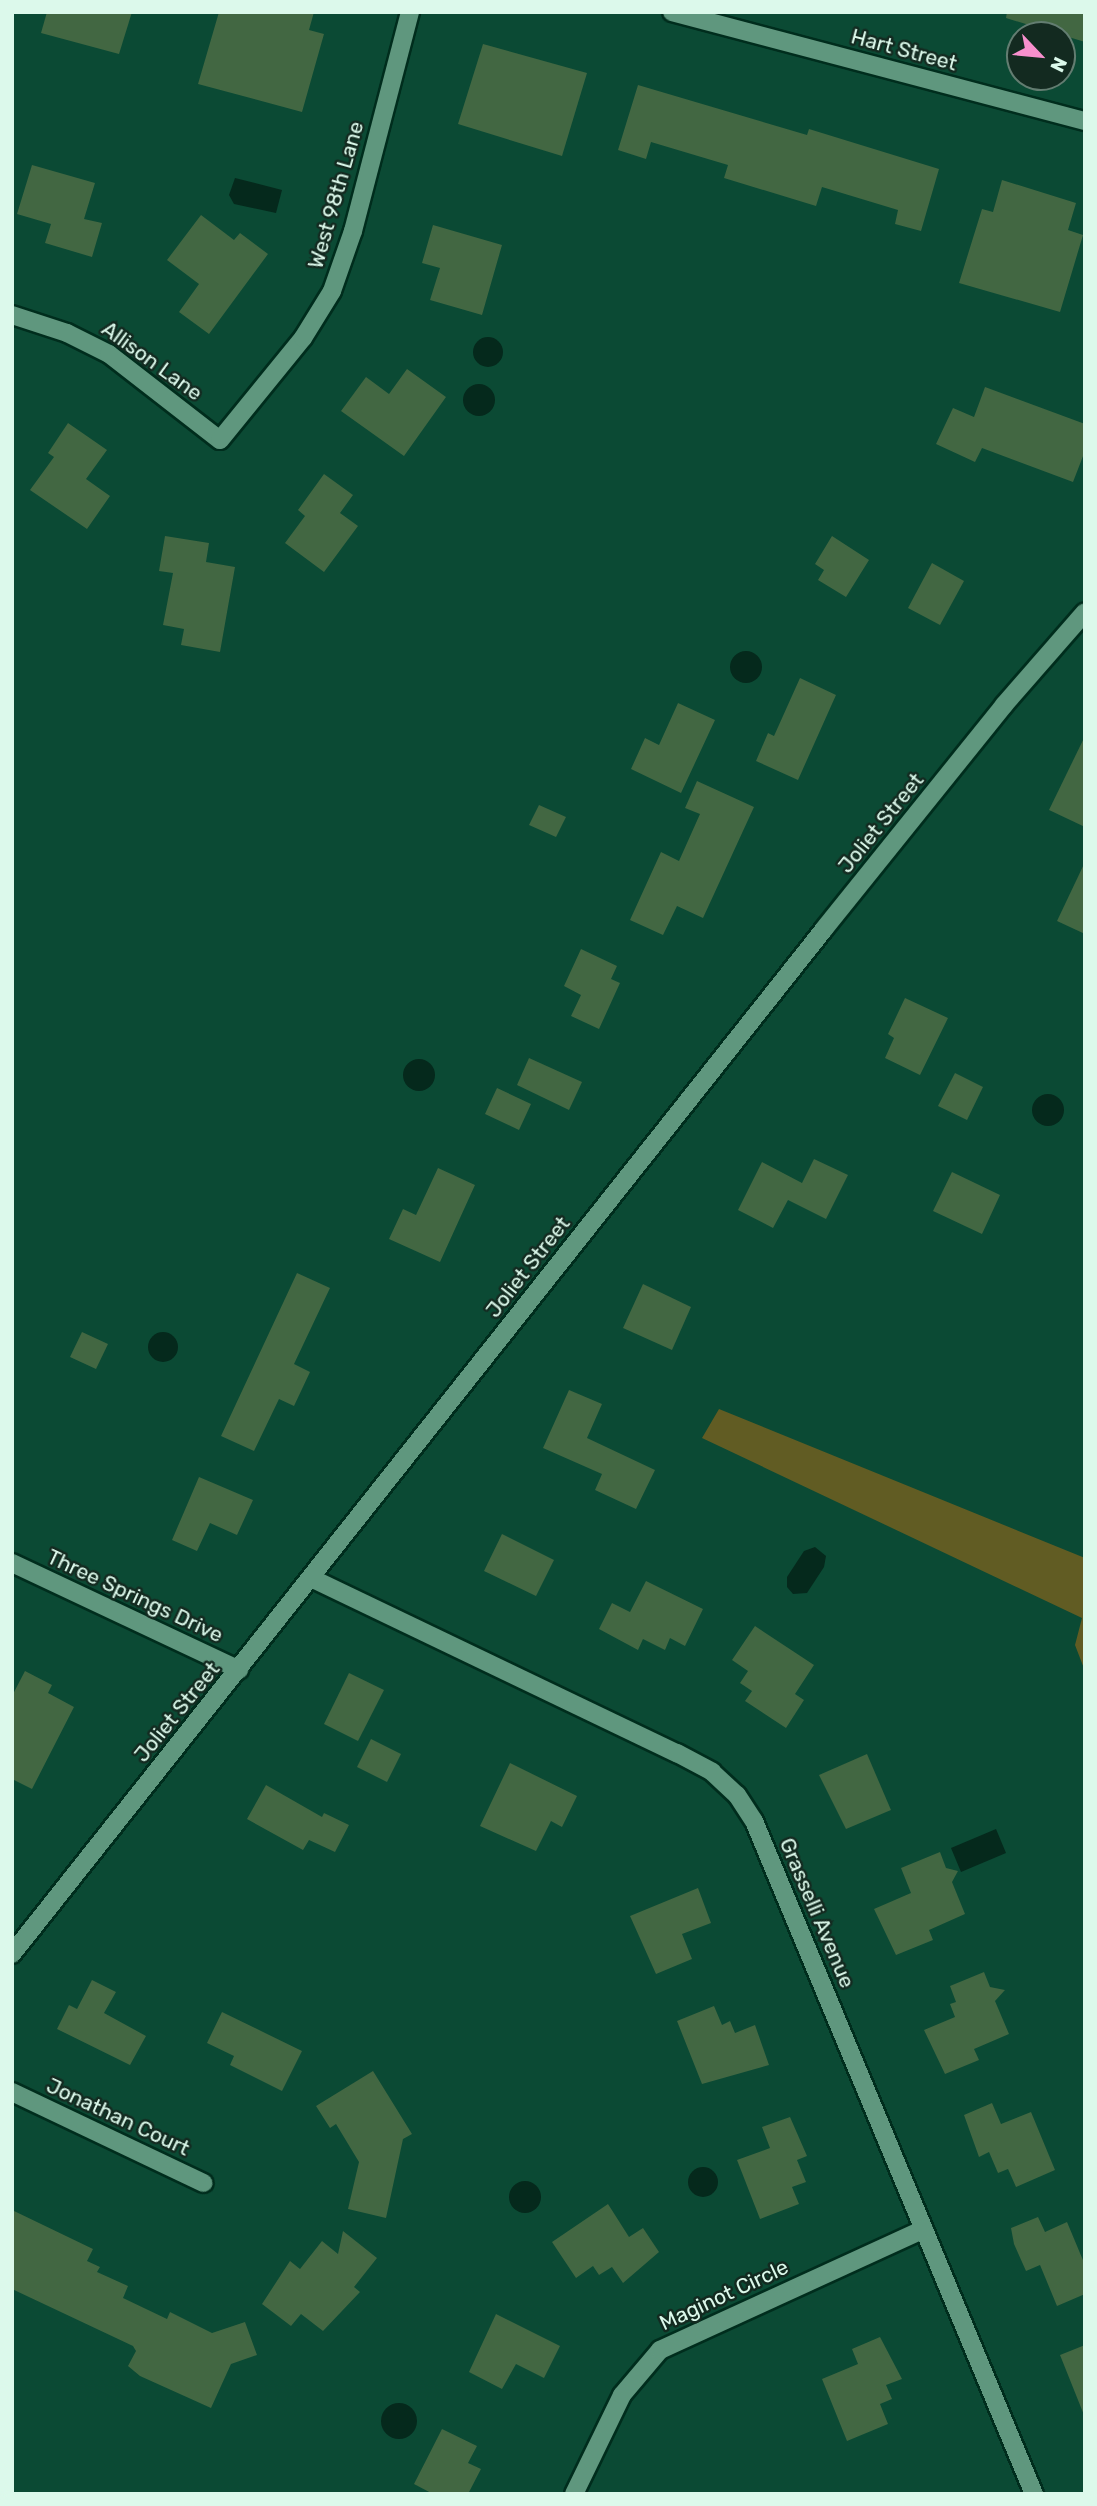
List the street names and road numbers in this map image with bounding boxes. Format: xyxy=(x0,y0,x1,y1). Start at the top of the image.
street label: Hart Street xyxy=(848,24,960,76)
street label: West 98th Lane xyxy=(303,118,369,272)
street label: Allison Lane xyxy=(97,316,207,406)
street label: Joliet Street xyxy=(833,768,929,878)
street label: Joliet Street xyxy=(481,1211,575,1323)
street label: Three Springs Drive xyxy=(43,1544,227,1648)
street label: Joliet Street xyxy=(129,1657,225,1767)
street label: Grasselli Avenue xyxy=(774,1834,860,1992)
street label: Jonathan Court xyxy=(42,2073,194,2161)
street label: Maginot Circle xyxy=(656,2254,792,2336)

